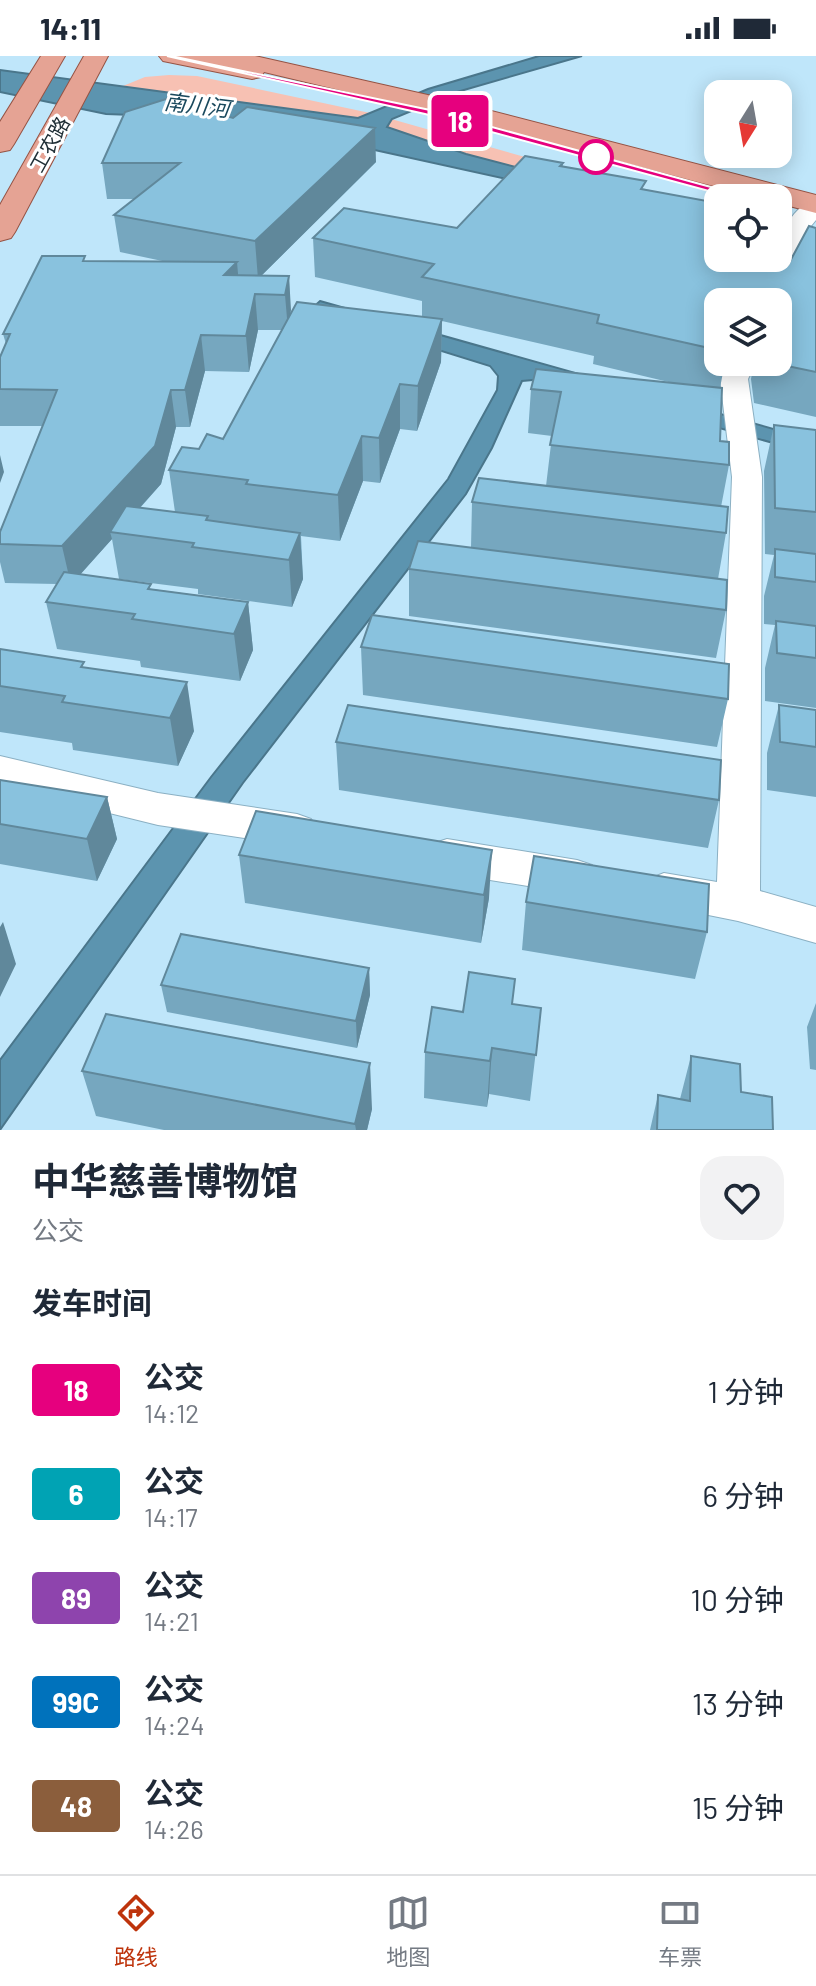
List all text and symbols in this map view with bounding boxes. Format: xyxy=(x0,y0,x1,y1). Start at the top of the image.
text: 14:11 xyxy=(40,10,101,46)
north arrow xyxy=(704,80,792,168)
map controls xyxy=(704,80,792,376)
water label: 南川河 xyxy=(163,87,235,121)
line badge: 18 xyxy=(424,95,496,147)
text: 18 xyxy=(447,104,473,138)
street label: 工农路 xyxy=(24,112,74,176)
unlabelled marker xyxy=(579,140,613,174)
button: locate xyxy=(704,184,792,272)
button: layers xyxy=(704,288,792,376)
button: heart xyxy=(700,1156,784,1240)
text: 中华慈善博物馆 xyxy=(32,1157,298,1203)
text: 公交 xyxy=(32,1214,84,1245)
text: 发车时间 xyxy=(32,1284,152,1320)
text: 公交 xyxy=(144,1358,204,1394)
text: 18 xyxy=(63,1373,89,1407)
text: 1 分钟 xyxy=(708,1373,784,1409)
text: 14:12 xyxy=(144,1397,199,1428)
text: 公交 xyxy=(144,1462,204,1498)
text: 6 xyxy=(68,1477,84,1511)
text: 6 分钟 xyxy=(703,1477,784,1513)
text: 14:17 xyxy=(144,1501,198,1532)
text: 公交 xyxy=(144,1566,204,1602)
text: 89 xyxy=(61,1581,91,1615)
text: 10 分钟 xyxy=(691,1581,784,1617)
text: 14:21 xyxy=(144,1605,199,1636)
text: 公交 xyxy=(144,1670,204,1706)
text: 99C xyxy=(53,1685,99,1719)
text: 13 分钟 xyxy=(692,1685,784,1721)
text: 14:24 xyxy=(144,1709,205,1740)
text: 公交 xyxy=(144,1774,204,1810)
text: 48 xyxy=(60,1789,92,1823)
text: 15 分钟 xyxy=(692,1789,784,1825)
text: 14:26 xyxy=(144,1813,204,1844)
tab: 路线 xyxy=(114,1891,158,1971)
tab: 地图 xyxy=(386,1891,430,1971)
tab: 车票 xyxy=(658,1891,702,1971)

